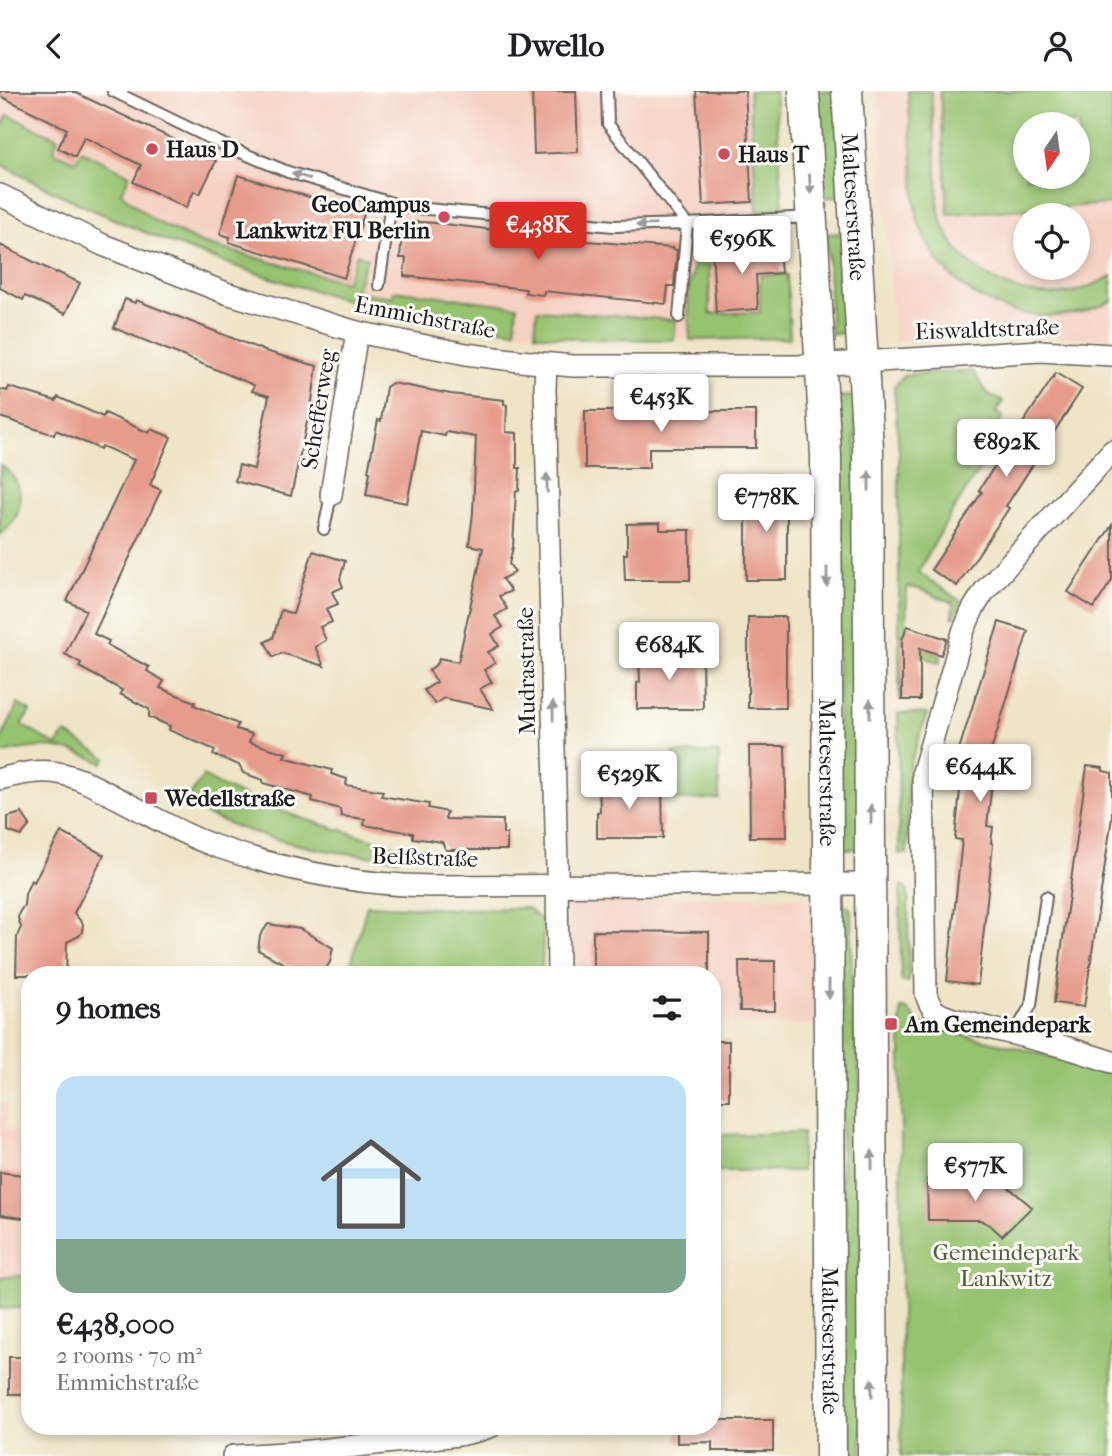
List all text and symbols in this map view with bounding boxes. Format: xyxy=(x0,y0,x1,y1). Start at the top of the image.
icon: back xyxy=(35,27,73,65)
text: Dwello xyxy=(507,27,605,64)
icon: person xyxy=(1039,27,1077,65)
north arrow xyxy=(1013,112,1090,189)
map controls xyxy=(1013,112,1090,280)
street label: Malteserstraße xyxy=(835,132,871,282)
place label: Haus D xyxy=(166,136,239,163)
marker: Haus D xyxy=(144,141,160,157)
place label: Haus T xyxy=(738,141,810,168)
marker: Haus T xyxy=(716,146,732,162)
one-way arrow xyxy=(290,170,311,180)
one-way arrow xyxy=(804,173,815,195)
place label: GeoCampus Lankwitz FU Berlin xyxy=(235,191,431,244)
pin: €438K xyxy=(489,202,587,262)
button: locate xyxy=(1013,203,1090,280)
marker: GeoCampus Lankwitz FU Berlin xyxy=(436,209,452,225)
text: €438K xyxy=(506,211,570,238)
pin: €596K xyxy=(693,216,791,276)
one-way arrow xyxy=(634,220,656,231)
text: €596K xyxy=(710,225,774,252)
street label: Emmichstraße xyxy=(352,291,498,344)
street label: Eiswaldtstraße xyxy=(914,313,1060,346)
street label: Schefferweg xyxy=(296,346,341,471)
pin: €453K xyxy=(612,375,710,434)
text: €453K xyxy=(630,383,692,410)
pin: €892K xyxy=(957,419,1055,479)
text: €892K xyxy=(973,428,1039,455)
one-way arrow xyxy=(863,470,874,492)
one-way arrow xyxy=(541,472,553,494)
pin: €778K xyxy=(717,475,815,534)
text: €778K xyxy=(734,483,798,510)
one-way arrow xyxy=(821,566,833,588)
street label: Mudrastraße xyxy=(512,607,541,735)
pin: €684K xyxy=(620,623,718,682)
text: €684K xyxy=(635,631,703,658)
one-way arrow xyxy=(864,697,876,719)
street label: Malteserstraße xyxy=(813,698,841,847)
one-way arrow xyxy=(547,699,559,721)
pin: €644K xyxy=(931,745,1029,804)
pin: €529K xyxy=(580,751,678,811)
text: €644K xyxy=(945,753,1015,780)
text: €529K xyxy=(597,760,661,787)
place label: Wedellstraße xyxy=(164,785,296,812)
marker: Wedellstraße xyxy=(143,790,159,806)
one-way arrow xyxy=(865,803,877,825)
street label: Belßstraße xyxy=(371,842,479,873)
one-way arrow xyxy=(823,978,835,1000)
icon: filters xyxy=(648,989,686,1027)
text: 9 homes xyxy=(56,991,161,1026)
place label: Am Gemeindepark xyxy=(903,1011,1092,1038)
marker: Am Gemeindepark xyxy=(883,1016,899,1032)
icon: home xyxy=(308,1121,434,1247)
pin: €577K xyxy=(926,1143,1024,1203)
one-way arrow xyxy=(866,1149,878,1171)
text: €577K xyxy=(944,1152,1006,1179)
park label: Gemeindepark Lankwitz xyxy=(933,1239,1080,1292)
street label: Malteserstraße xyxy=(816,1266,844,1415)
text: €438,000 xyxy=(56,1307,175,1342)
text: 2 rooms · 70 m² xyxy=(56,1342,202,1369)
text: Emmichstraße xyxy=(56,1369,199,1396)
one-way arrow xyxy=(867,1377,878,1399)

